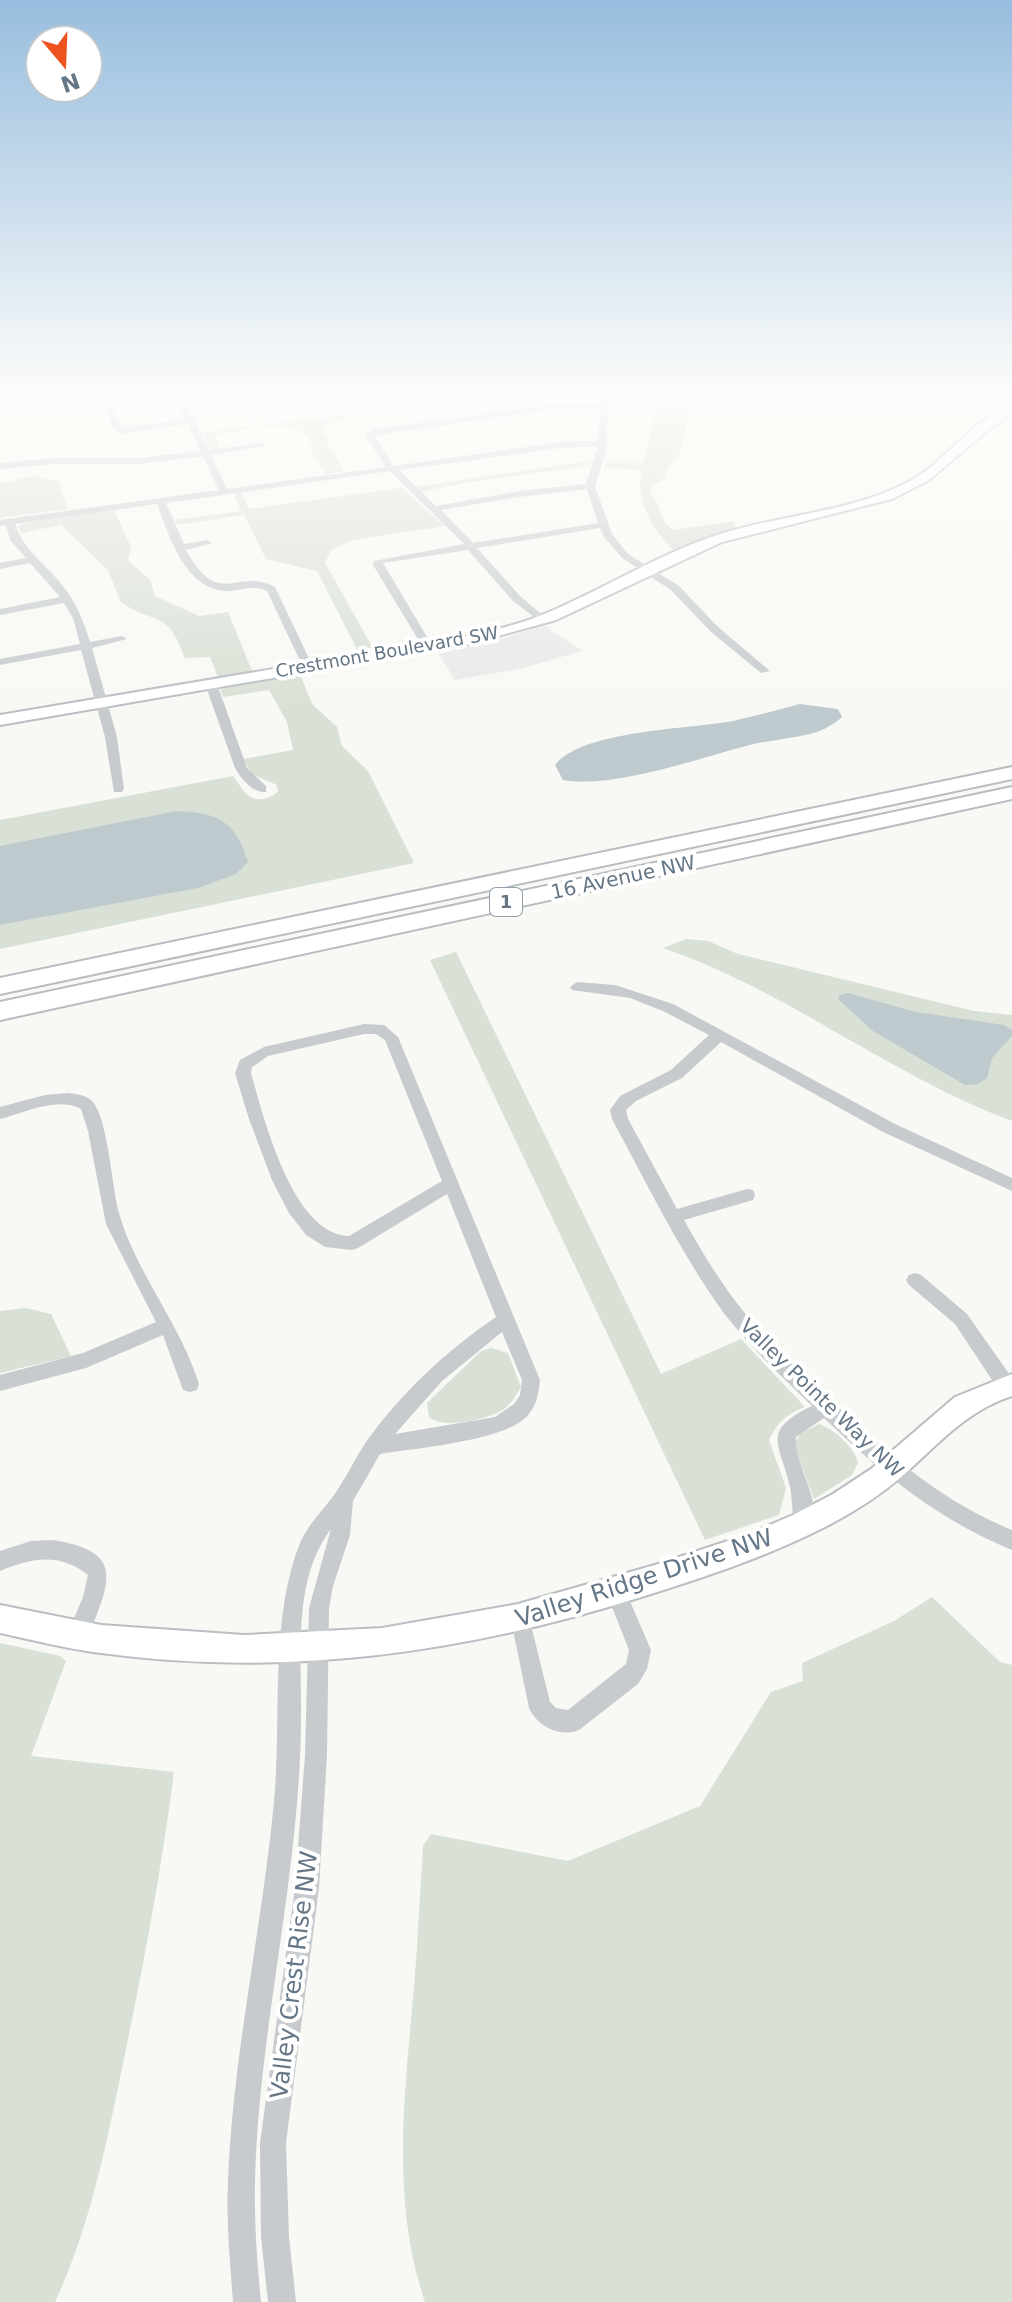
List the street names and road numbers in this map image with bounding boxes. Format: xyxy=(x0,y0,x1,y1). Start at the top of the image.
street label: Crestmont Boulevard SW xyxy=(274,622,500,681)
street label: 16 Avenue NW xyxy=(549,850,698,904)
road number: 1 xyxy=(490,888,522,916)
street label: Valley Pointe Way NW xyxy=(735,1314,909,1483)
street label: Valley Ridge Drive NW xyxy=(512,1523,776,1633)
street label: Valley Crest Rise NW xyxy=(265,1849,323,2101)

